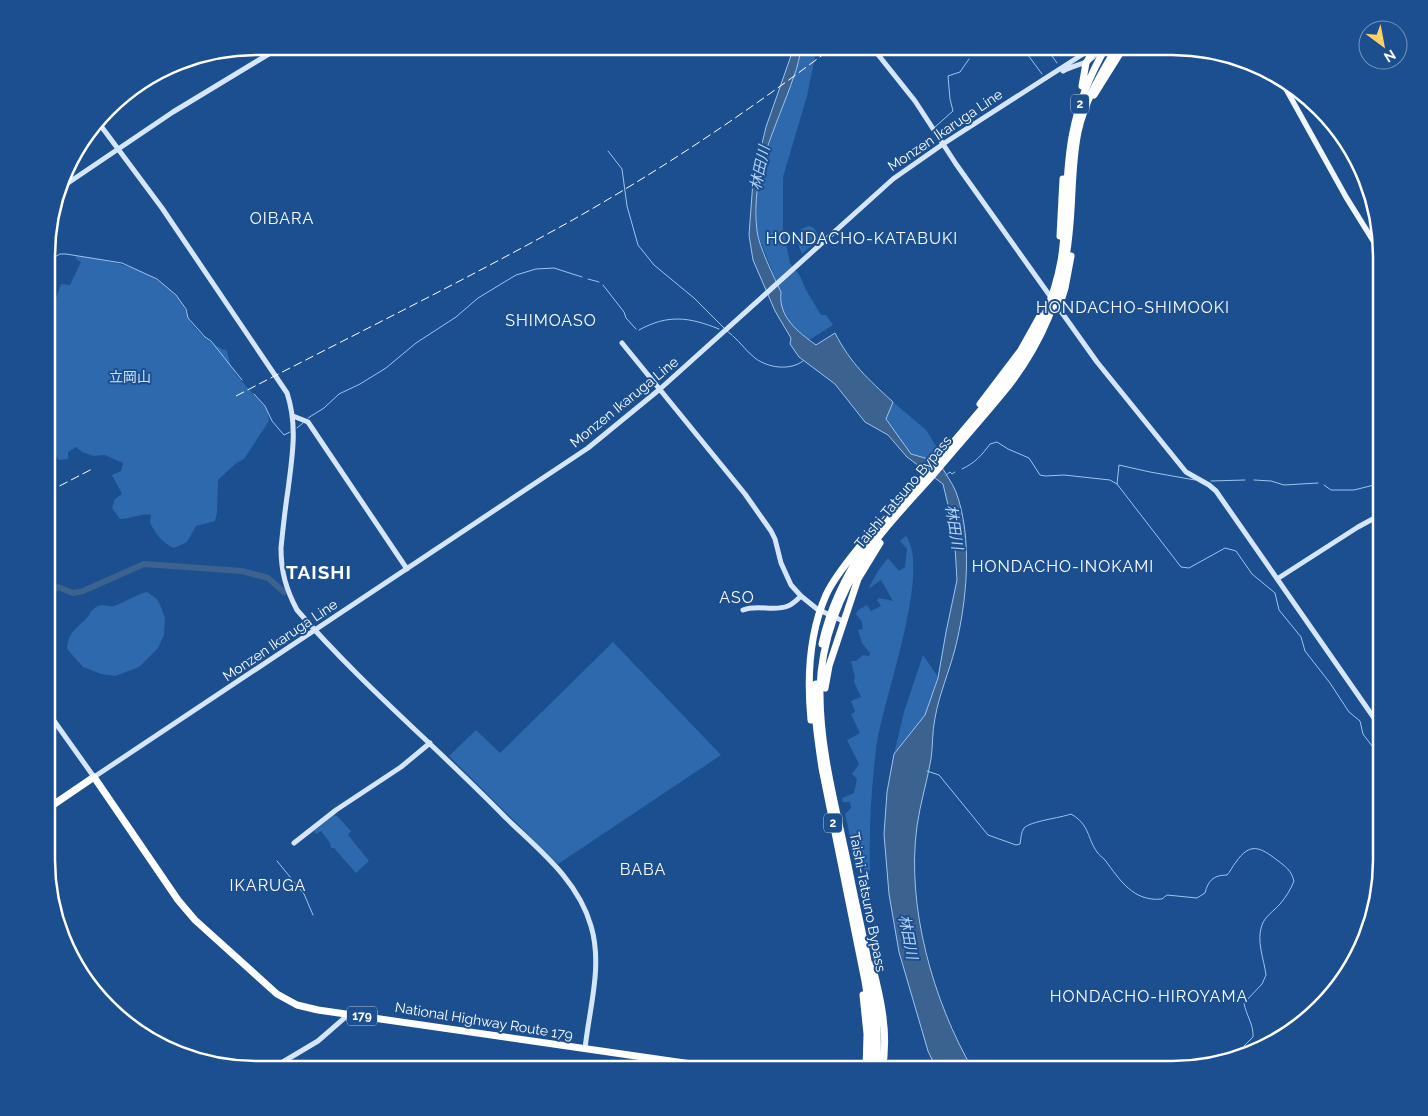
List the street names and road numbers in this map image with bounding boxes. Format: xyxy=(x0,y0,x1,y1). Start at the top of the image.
street label: Monzen Ikaruga Line xyxy=(885,86,1005,174)
road number: 2 xyxy=(1071,95,1089,114)
street label: Monzen Ikaruga Line xyxy=(567,353,681,451)
street label: Taishi-Tatsuno Bypass xyxy=(851,432,955,551)
street label: Monzen Ikaruga Line xyxy=(220,596,340,684)
road number: 2 xyxy=(824,814,842,832)
street label: Taishi-Tatsuno Bypass xyxy=(847,831,889,973)
street label: National Highway Route 179 xyxy=(394,999,574,1043)
road number: 179 xyxy=(347,1006,377,1026)

